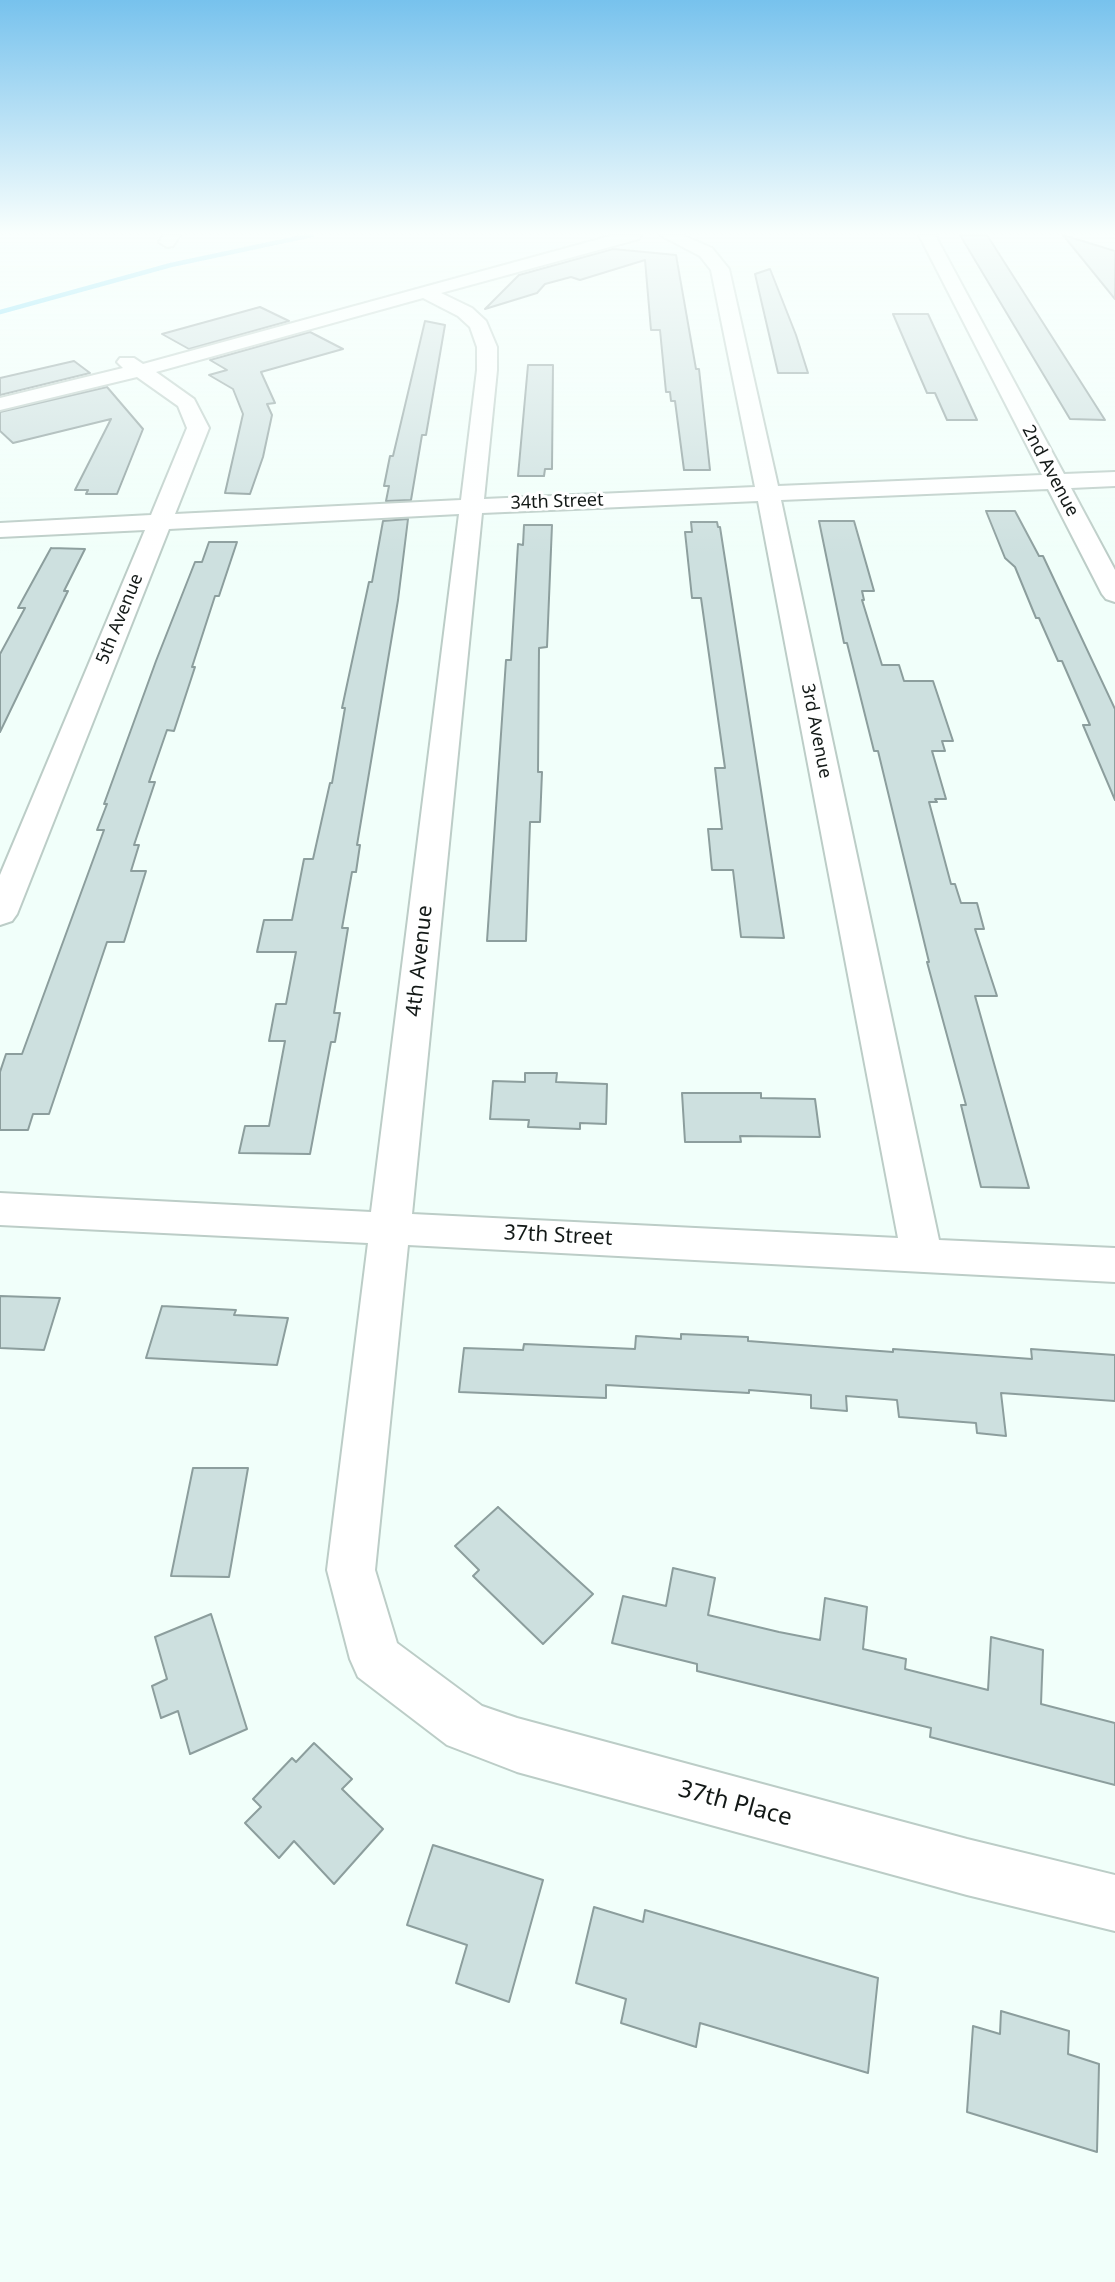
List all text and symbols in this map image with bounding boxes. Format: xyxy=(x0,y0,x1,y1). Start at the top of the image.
street label: 2nd Avenue xyxy=(1017,422,1083,520)
street label: 34th Street xyxy=(510,490,604,514)
street label: 5th Avenue xyxy=(92,571,148,667)
street label: 3rd Avenue xyxy=(796,682,836,780)
street label: 4th Avenue xyxy=(402,904,438,1018)
street label: 37th Street xyxy=(503,1221,613,1251)
street label: 37th Place xyxy=(675,1775,795,1833)

